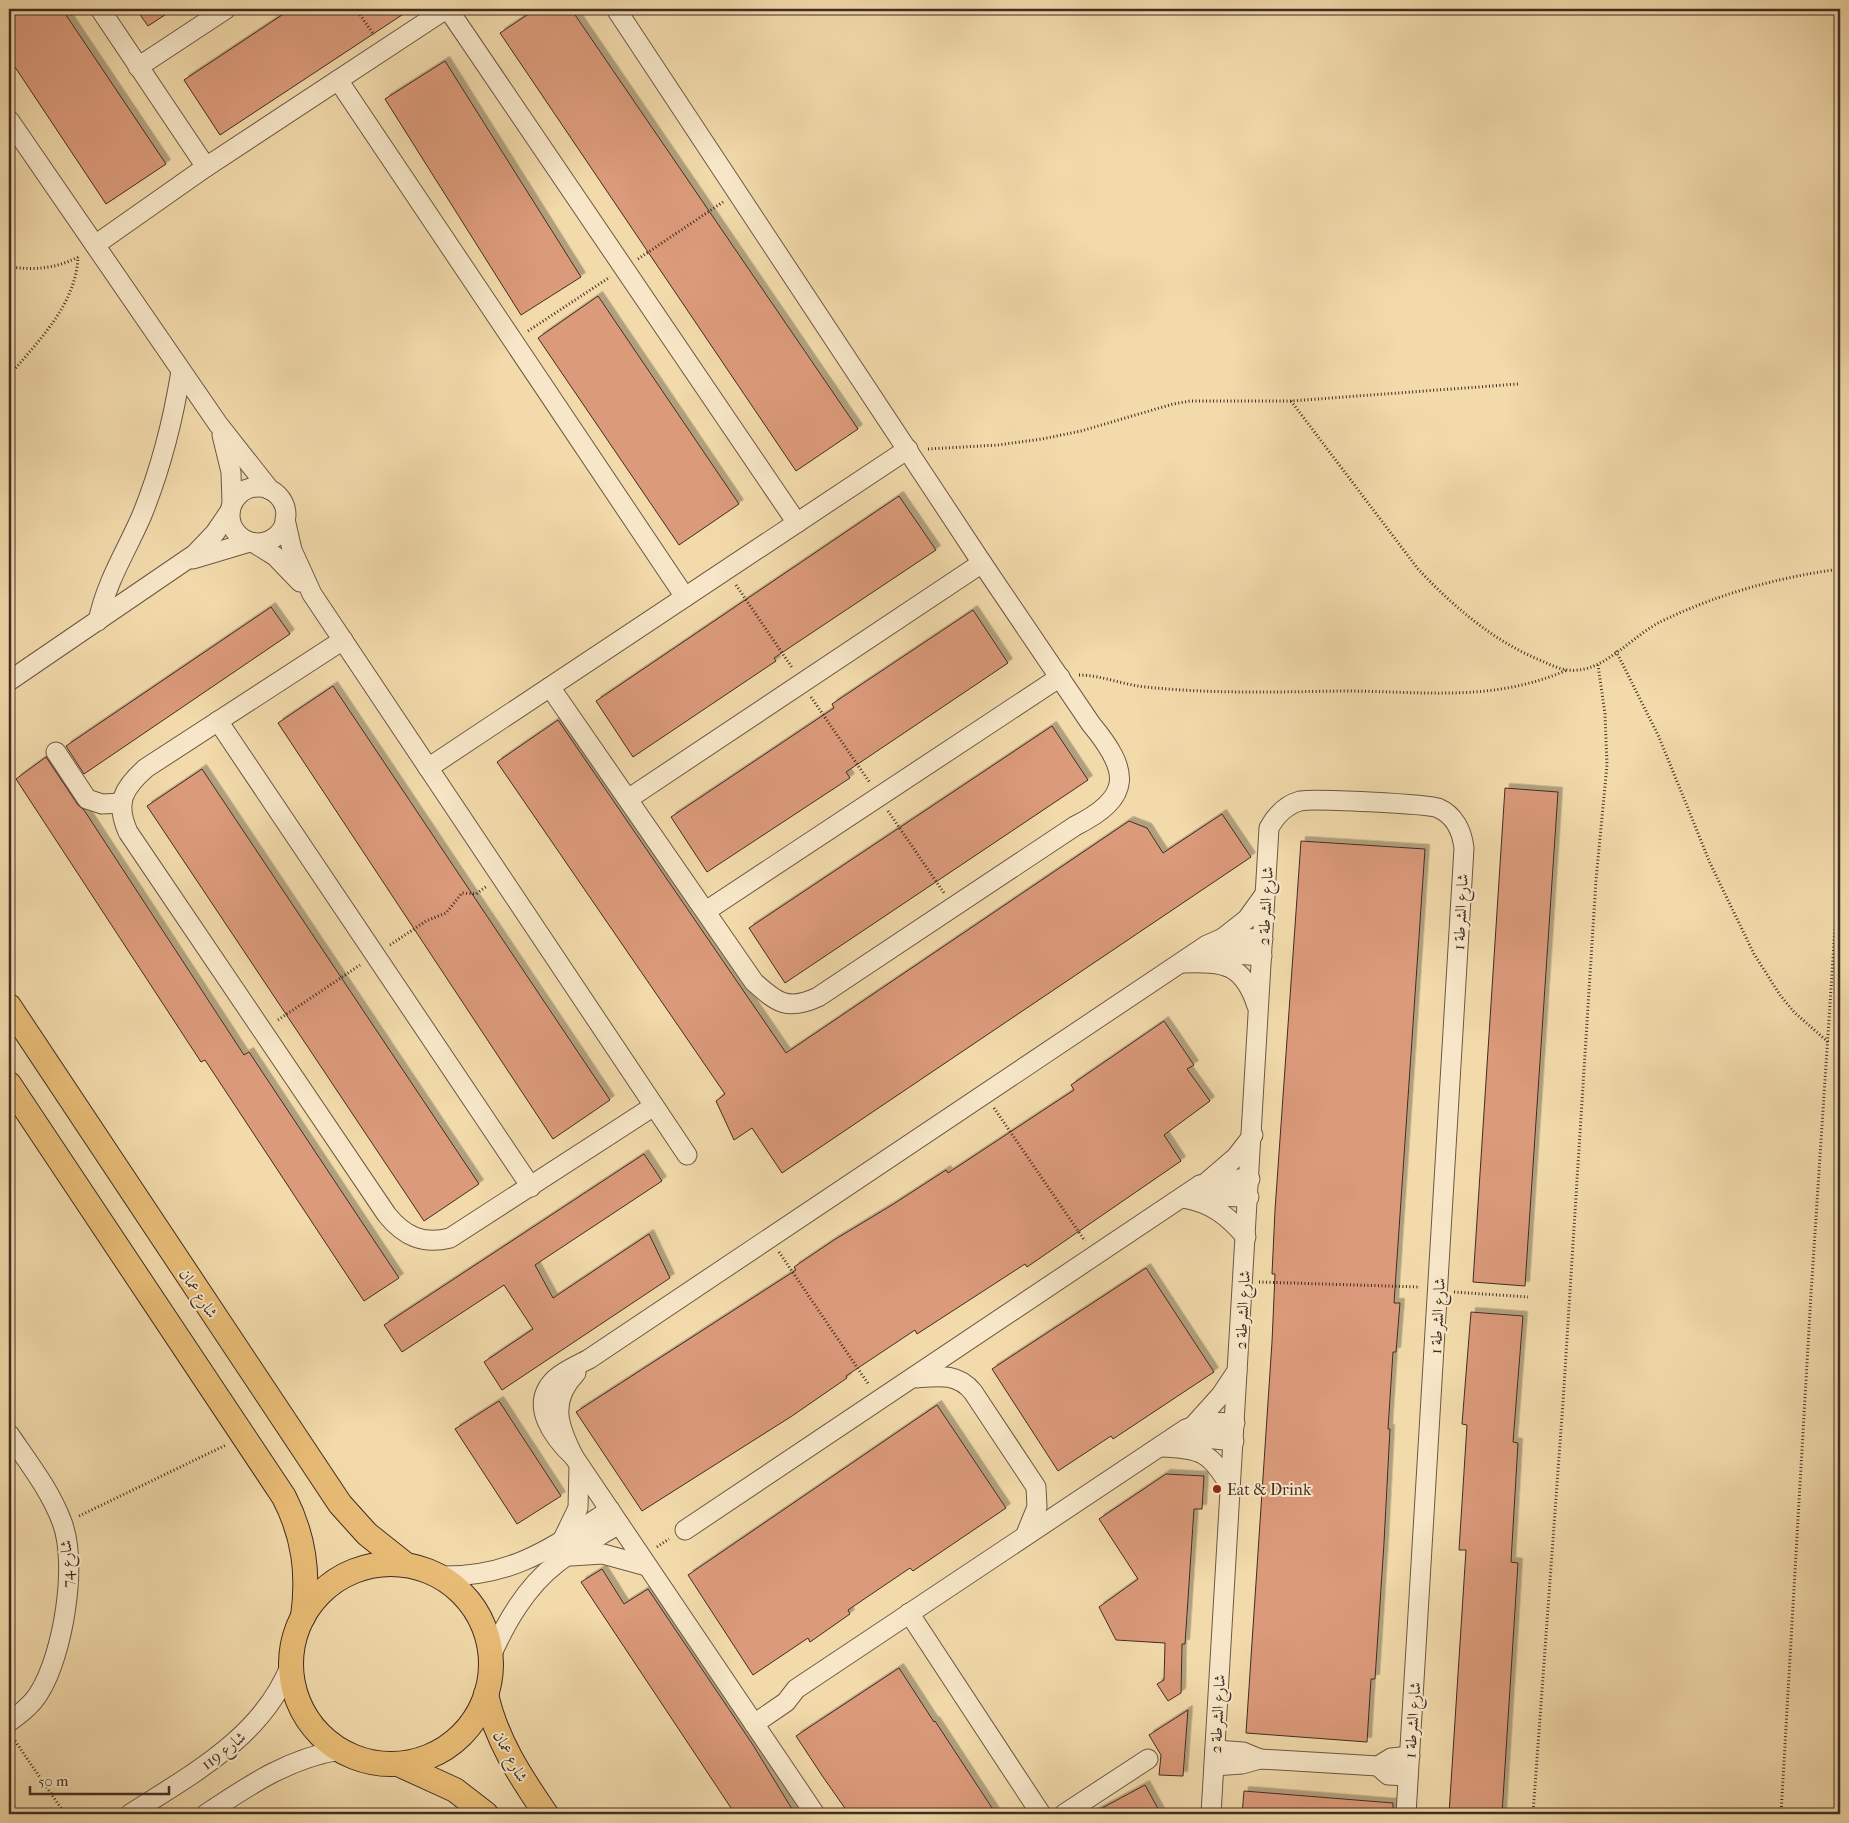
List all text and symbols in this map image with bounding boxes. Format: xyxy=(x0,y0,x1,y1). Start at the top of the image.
street label: شارع الشرطة 2 xyxy=(1254,866,1281,946)
street label: شارع الشرطة 1 xyxy=(1449,873,1476,951)
street label: شارع عمان xyxy=(172,1265,222,1324)
street label: شارع الشرطة 2 xyxy=(1231,1270,1258,1350)
street label: شارع الشرطة 1 xyxy=(1426,1277,1453,1355)
place label: Eat & Drink xyxy=(1227,1480,1312,1499)
marker: Eat & Drink xyxy=(1211,1483,1223,1495)
street label: شارع 74 xyxy=(56,1539,81,1588)
street label: شارع الشرطة 2 xyxy=(1206,1674,1233,1754)
street label: شارع الشرطة 1 xyxy=(1400,1681,1429,1759)
street label: شارع 119 xyxy=(197,1727,252,1777)
street label: شارع عمان xyxy=(486,1727,532,1787)
scale bar xyxy=(30,1763,169,1795)
text: 50 m xyxy=(38,1772,69,1790)

